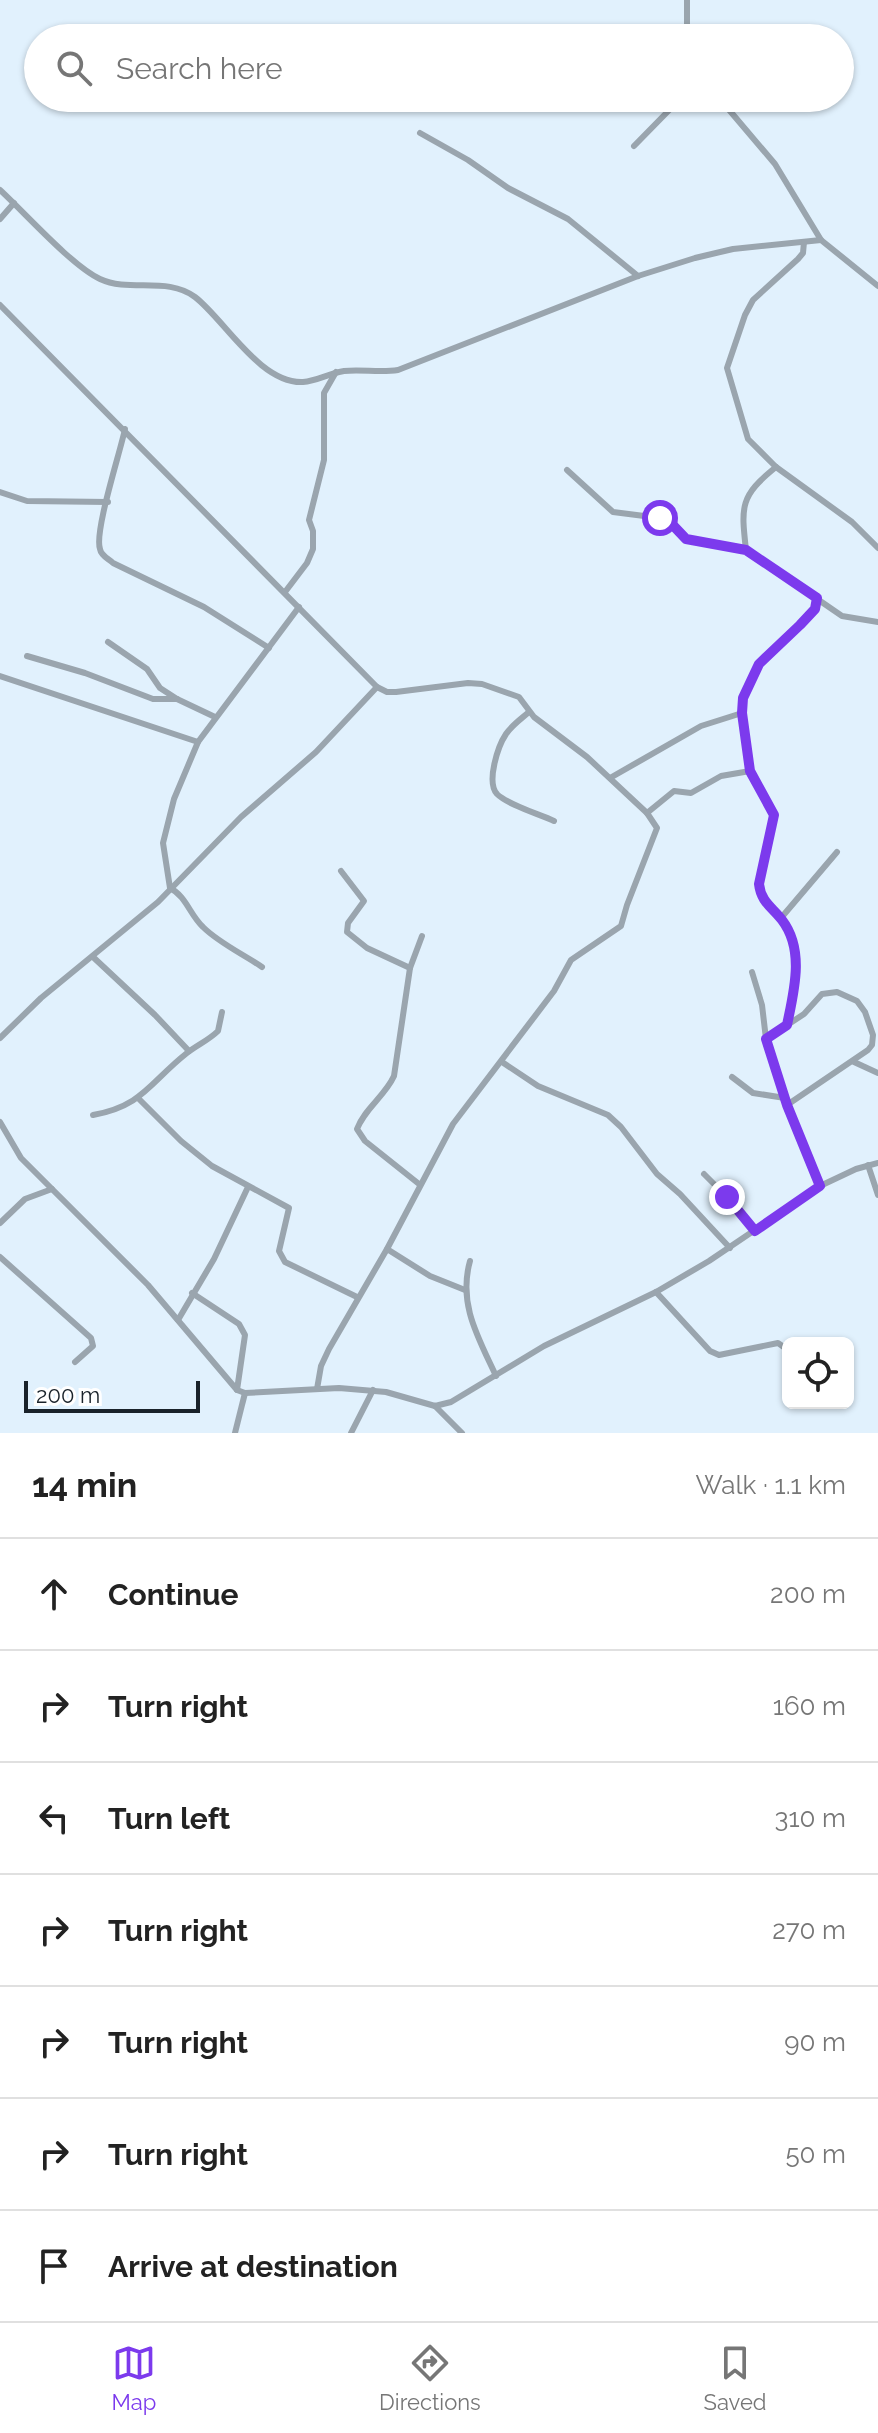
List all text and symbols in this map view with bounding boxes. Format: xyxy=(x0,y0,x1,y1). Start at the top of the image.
search box xyxy=(24,24,854,112)
icon: search xyxy=(52,46,96,90)
text: Search here xyxy=(116,51,283,86)
route start xyxy=(642,500,678,536)
route end xyxy=(709,1179,745,1215)
map controls xyxy=(782,1337,854,1409)
button: locate xyxy=(782,1337,854,1409)
scale bar xyxy=(24,1377,200,1413)
text: 200 m xyxy=(36,1382,100,1408)
text: 14 min xyxy=(32,1465,137,1505)
text: Walk · 1.1 km xyxy=(696,1470,846,1500)
icon: ahead xyxy=(32,1572,76,1616)
text: Continue xyxy=(108,1577,239,1612)
text: 200 m xyxy=(770,1579,846,1609)
icon: right xyxy=(32,1684,76,1728)
text: Turn right xyxy=(108,1689,248,1724)
text: 160 m xyxy=(773,1691,846,1721)
icon: left xyxy=(32,1796,76,1840)
text: Turn left xyxy=(108,1801,230,1836)
text: 310 m xyxy=(775,1803,846,1833)
icon: right xyxy=(32,1908,76,1952)
text: Turn right xyxy=(108,1913,248,1948)
text: 270 m xyxy=(772,1915,846,1945)
icon: right xyxy=(32,2020,76,2064)
text: Turn right xyxy=(108,2025,248,2060)
text: 90 m xyxy=(784,2027,846,2057)
icon: right xyxy=(32,2132,76,2176)
text: Turn right xyxy=(108,2137,248,2172)
text: 50 m xyxy=(785,2139,846,2169)
icon: arrive xyxy=(32,2244,76,2288)
text: Arrive at destination xyxy=(108,2249,398,2284)
tab: Map xyxy=(111,2341,156,2415)
tab: Directions xyxy=(379,2341,481,2415)
tab: Saved xyxy=(704,2341,767,2415)

